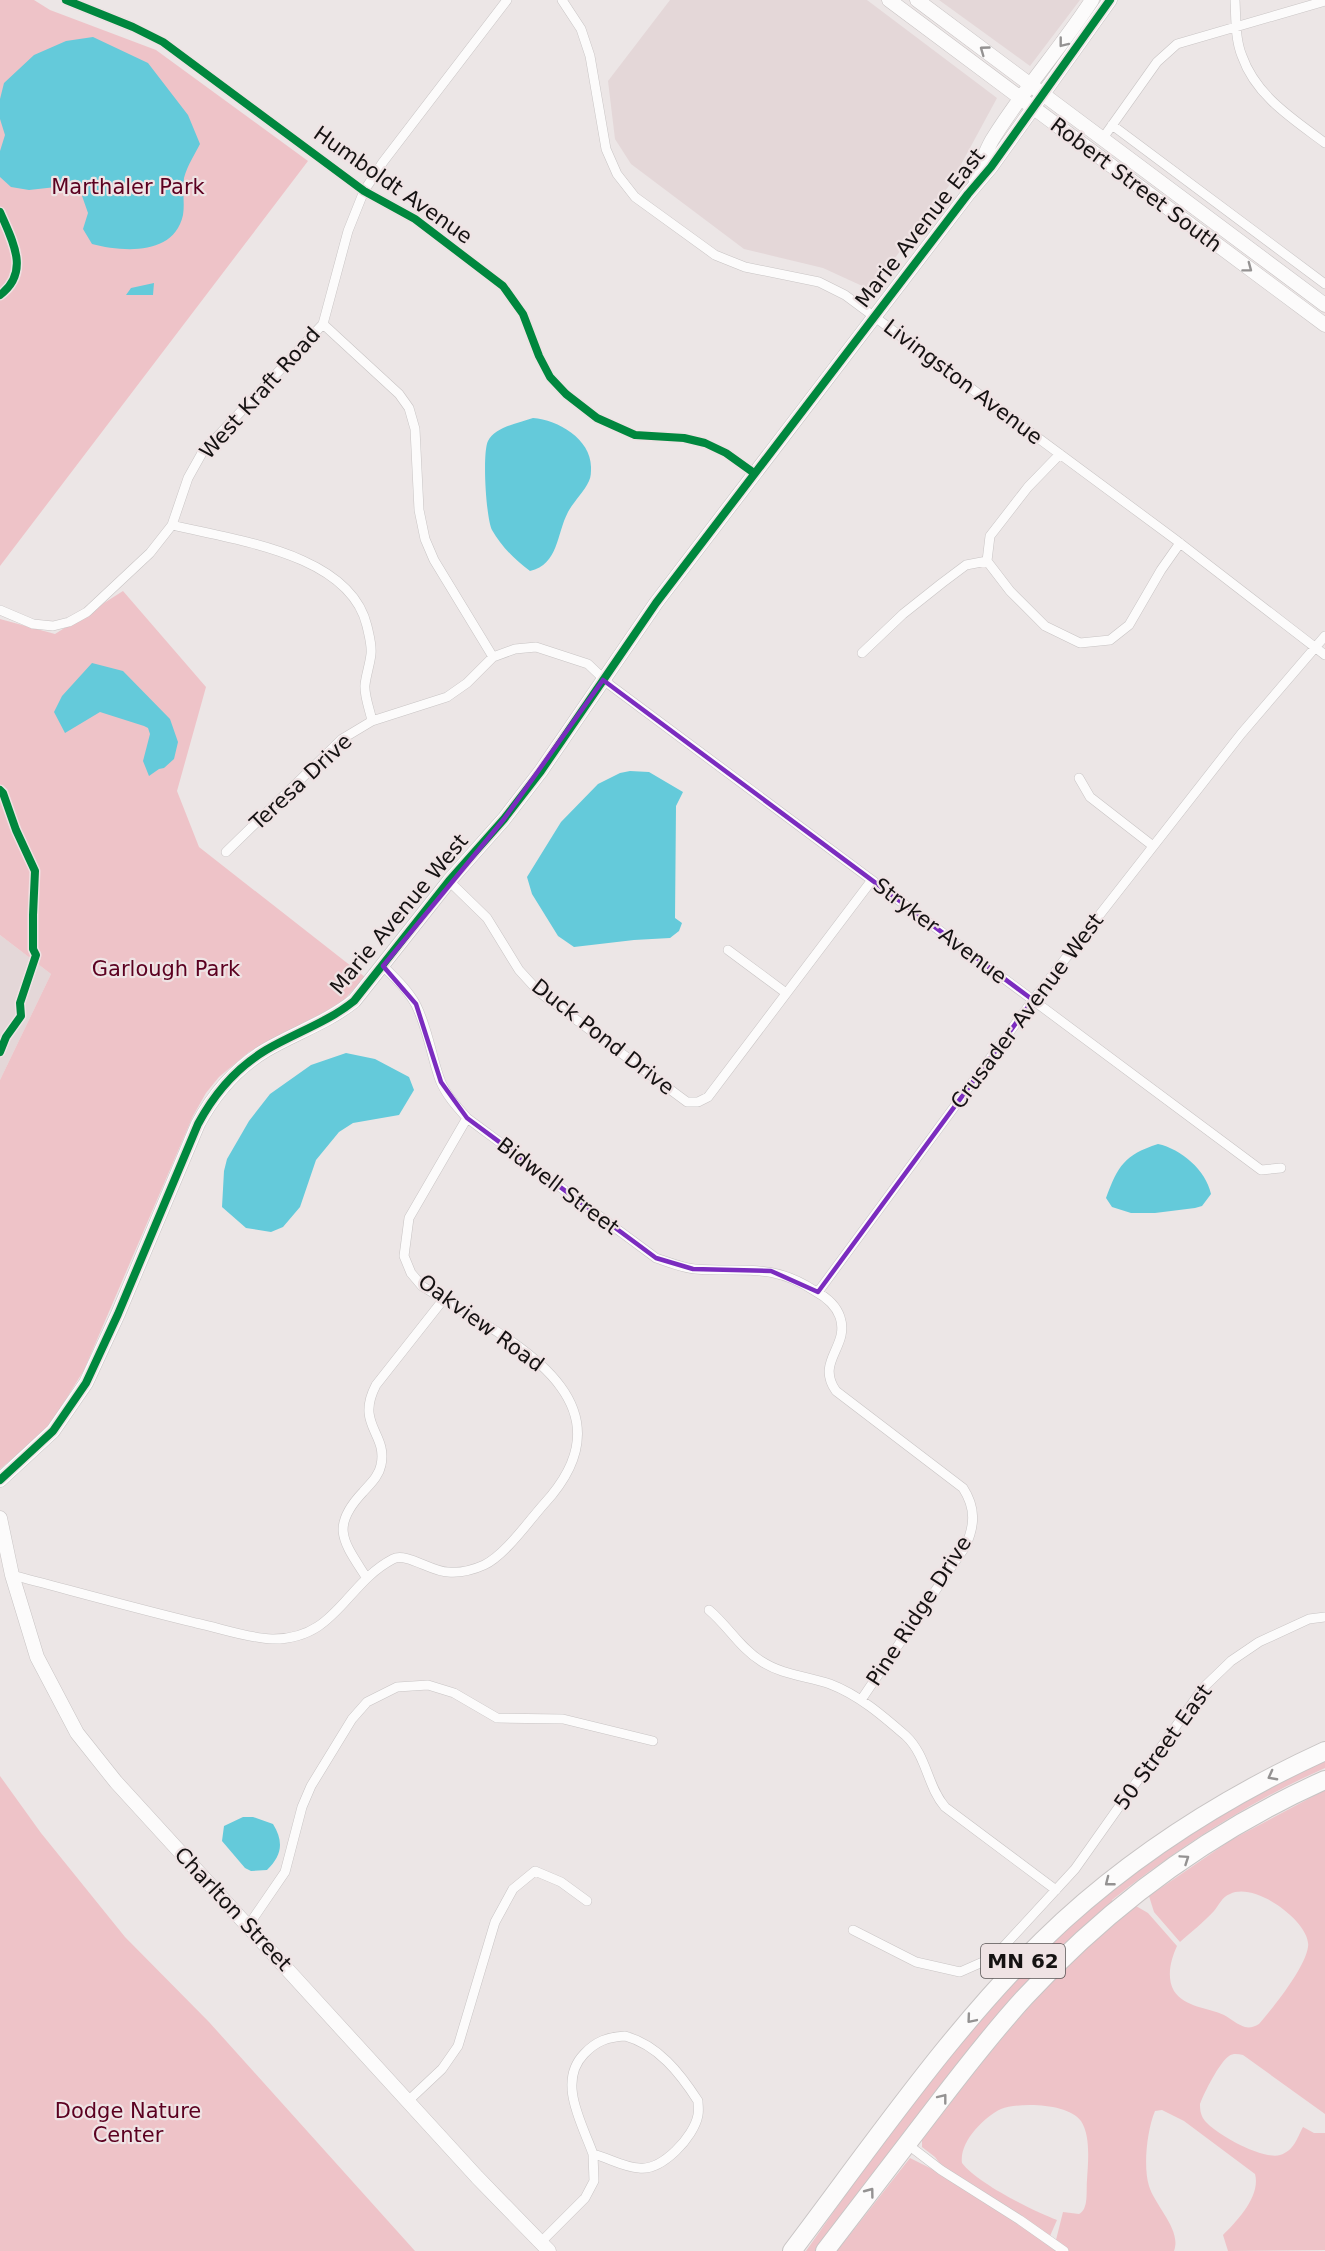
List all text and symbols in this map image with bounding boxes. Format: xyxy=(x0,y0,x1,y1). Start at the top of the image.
one-way arrow xyxy=(1059,37,1070,48)
one-way arrow xyxy=(979,46,990,57)
street label: Robert Street South xyxy=(1046,113,1226,257)
street label: Humboldt Avenue xyxy=(309,121,477,249)
street label: Marie Avenue East xyxy=(850,144,990,312)
park label: Marthaler Park xyxy=(51,175,206,199)
one-way arrow xyxy=(1241,261,1252,272)
street label: Livingston Avenue xyxy=(879,315,1047,449)
street label: West Kraft Road xyxy=(195,322,325,464)
street label: Teresa Drive xyxy=(245,729,357,836)
street label: Marie Avenue West xyxy=(325,829,473,999)
street label: Stryker Avenue xyxy=(869,873,1011,989)
street label: Crusader Avenue West xyxy=(946,909,1108,1113)
park label: Garlough Park xyxy=(92,957,241,981)
street label: Duck Pond Drive xyxy=(527,974,679,1100)
street label: Bidwell Street xyxy=(493,1133,623,1239)
street label: Oakview Road xyxy=(414,1269,548,1377)
street label: Pine Ridge Drive xyxy=(862,1532,976,1690)
street label: 50 Street East xyxy=(1109,1680,1217,1814)
one-way arrow xyxy=(1268,1769,1278,1780)
street label: Charlton Street xyxy=(170,1842,296,1976)
one-way arrow xyxy=(1178,1855,1189,1866)
one-way arrow xyxy=(1105,1874,1116,1885)
road number: MN 62 xyxy=(981,1944,1065,1978)
one-way arrow xyxy=(967,2012,978,2023)
one-way arrow xyxy=(935,2093,946,2104)
park label: Dodge Nature Center xyxy=(55,2099,201,2147)
one-way arrow xyxy=(863,2188,874,2199)

